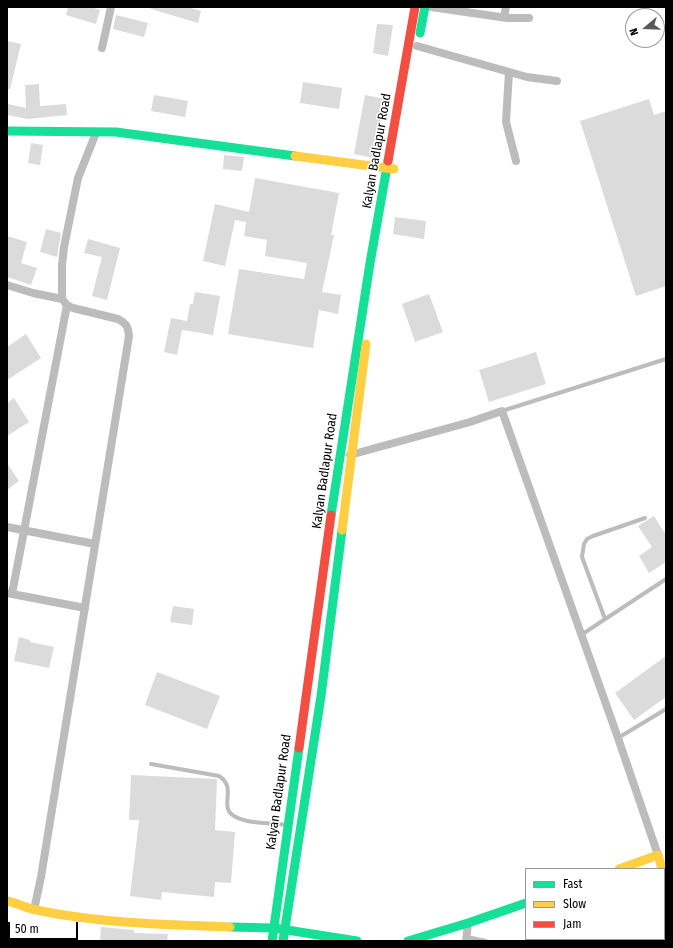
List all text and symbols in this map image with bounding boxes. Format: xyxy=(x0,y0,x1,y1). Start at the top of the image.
north arrow xyxy=(625,8,665,48)
text: N xyxy=(627,27,641,37)
street label: Kalyan Badlapur Road xyxy=(359,92,395,210)
street label: Kalyan Badlapur Road xyxy=(309,412,341,530)
street label: Kalyan Badlapur Road xyxy=(263,733,295,851)
legend xyxy=(525,868,665,940)
text: Fast xyxy=(563,877,582,891)
text: Slow xyxy=(563,897,586,911)
scale bar xyxy=(10,914,80,940)
text: Jam xyxy=(563,917,581,931)
text: 50 m xyxy=(15,922,39,936)

